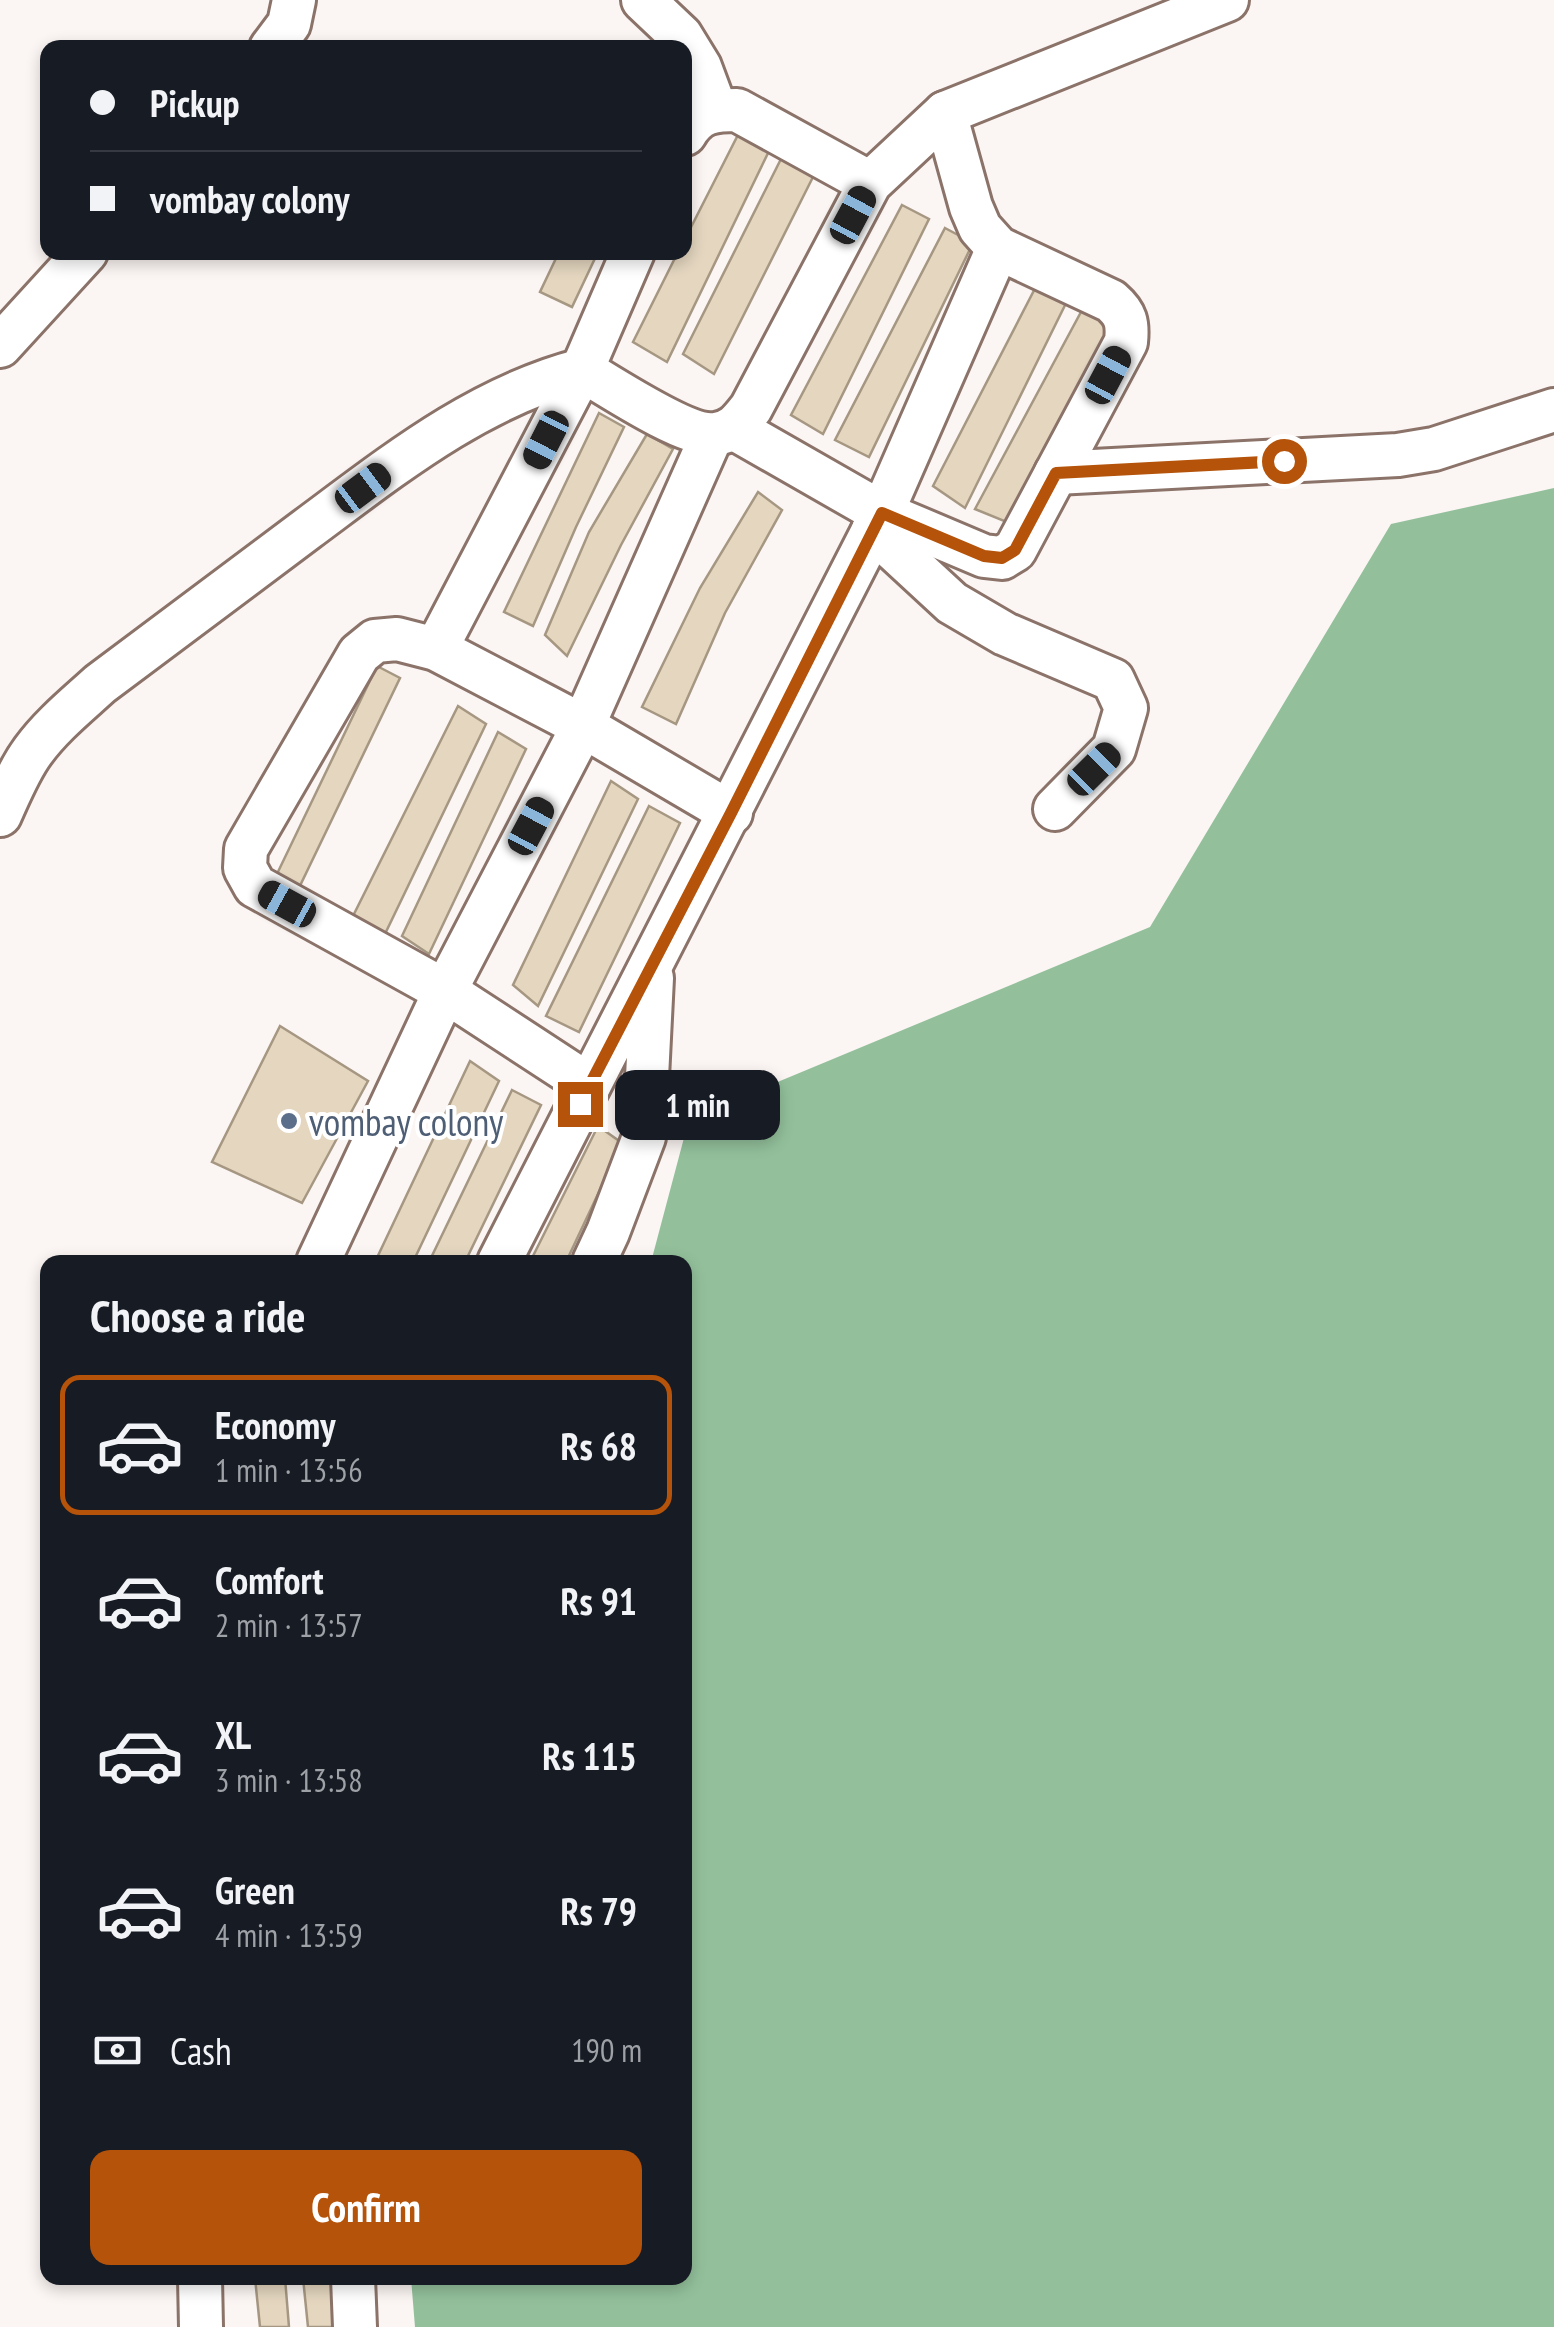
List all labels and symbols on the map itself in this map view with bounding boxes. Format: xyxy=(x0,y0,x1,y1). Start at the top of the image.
car xyxy=(826,181,880,249)
car xyxy=(1081,341,1135,409)
car xyxy=(519,406,573,474)
route start xyxy=(1262,439,1307,484)
car xyxy=(330,458,396,518)
car xyxy=(1062,737,1126,801)
car xyxy=(504,792,558,860)
car xyxy=(253,876,321,932)
callout: 1 min xyxy=(615,1069,780,1139)
route end xyxy=(558,1082,603,1127)
place label: vombay colony xyxy=(309,1097,504,1146)
marker: vombay colony xyxy=(278,1110,300,1132)

